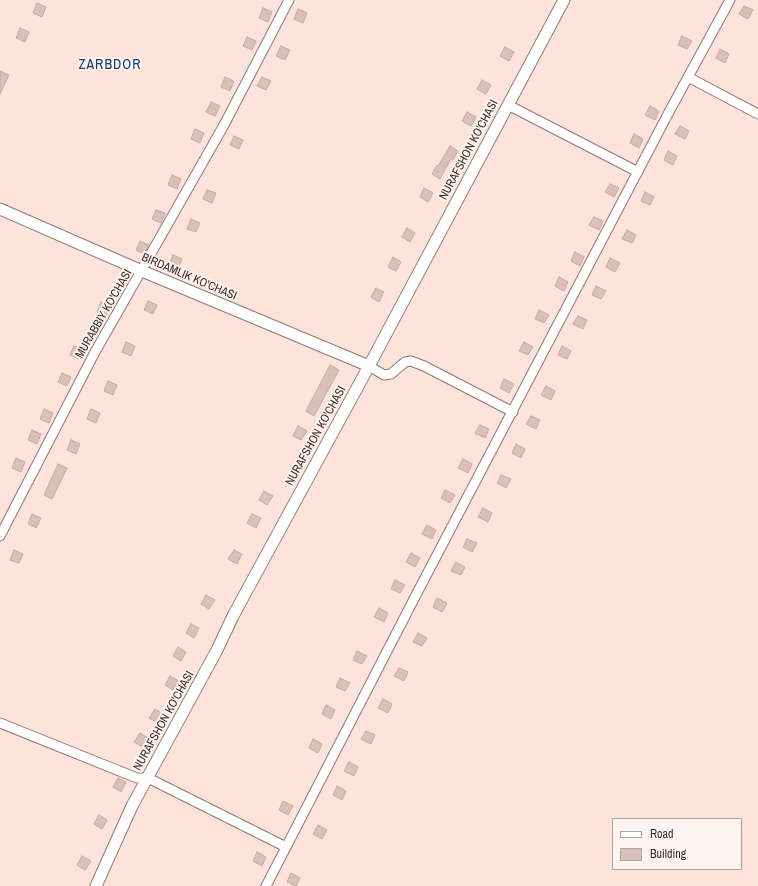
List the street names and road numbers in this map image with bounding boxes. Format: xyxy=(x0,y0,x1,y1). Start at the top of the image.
street label: NURAFSHON KO'CHASI xyxy=(437,98,501,202)
street label: BIRDAMLIK KO'CHASI xyxy=(139,250,239,304)
street label: MURABBIY KO'CHASI xyxy=(73,267,135,361)
street label: NURAFSHON KO'CHASI xyxy=(283,384,349,488)
street label: NURAFSHON KO'CHASI xyxy=(131,669,197,773)

